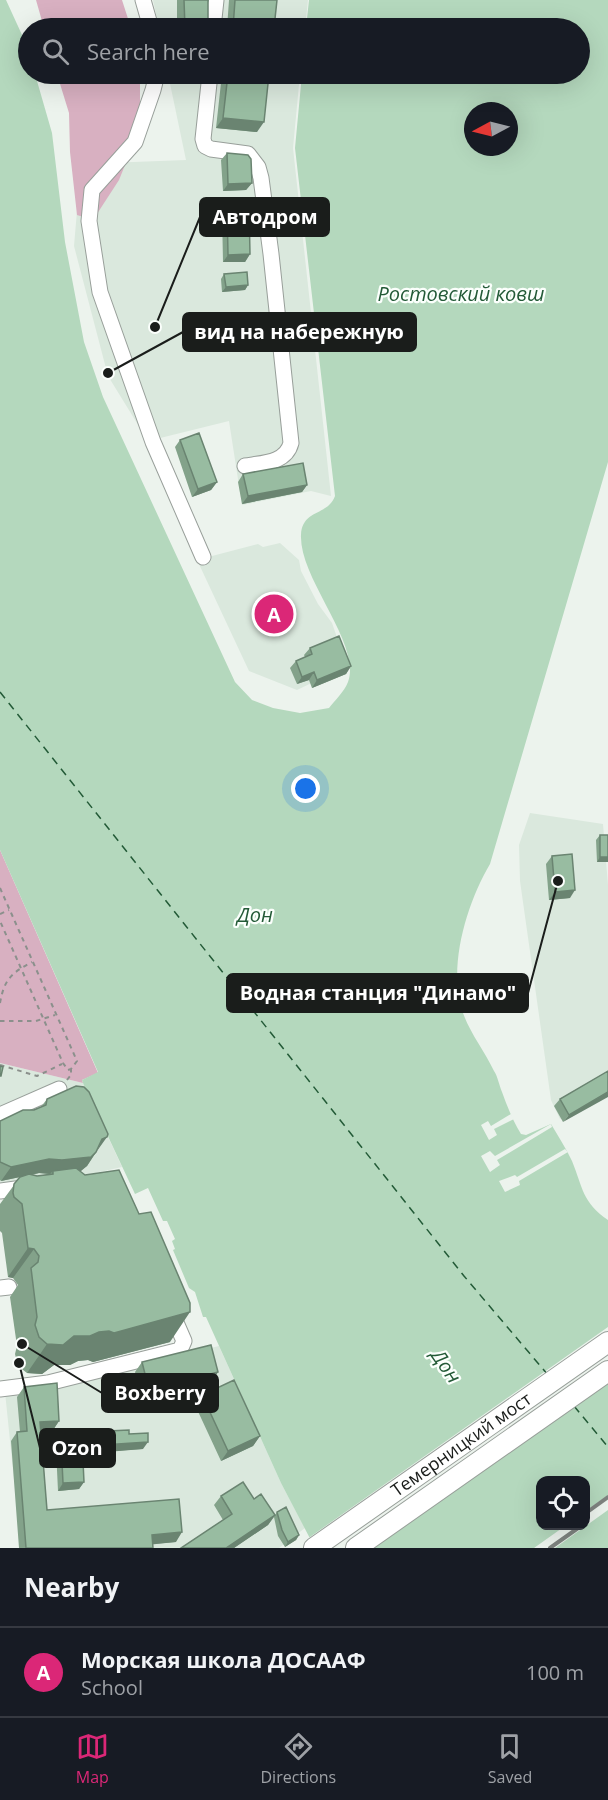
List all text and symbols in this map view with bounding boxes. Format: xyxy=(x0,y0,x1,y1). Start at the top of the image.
search box xyxy=(18,18,590,84)
icon: search xyxy=(39,35,72,68)
text: Search here xyxy=(87,36,210,66)
north arrow xyxy=(464,102,518,156)
callout: Автодром xyxy=(200,198,329,236)
text: Автодром xyxy=(212,203,318,230)
water label: Ростовский ковш xyxy=(378,280,544,307)
callout: вид на набережную xyxy=(183,313,416,351)
text: вид на набережную xyxy=(194,318,404,345)
pin: A xyxy=(254,592,294,636)
your location xyxy=(291,774,320,803)
water label: Дон xyxy=(235,901,273,928)
callout: Водная станция "Динамо" xyxy=(227,974,528,1012)
text: Водная станция "Динамо" xyxy=(240,979,516,1006)
water label: Дон xyxy=(424,1342,468,1388)
callout: Boxberry xyxy=(102,1374,218,1412)
text: Boxberry xyxy=(114,1379,206,1406)
street label: Темерницкий мост xyxy=(386,1386,536,1501)
callout: Ozon xyxy=(40,1429,115,1467)
text: Ozon xyxy=(51,1434,103,1461)
map controls xyxy=(536,1476,590,1530)
button: locate xyxy=(536,1476,590,1530)
text: Nearby xyxy=(24,1569,119,1605)
text: Морская школа ДОСААФ xyxy=(81,1644,366,1674)
text: A xyxy=(37,1659,50,1686)
text: 100 m xyxy=(526,1659,584,1686)
text: School xyxy=(81,1674,143,1701)
tab: Map xyxy=(76,1730,109,1788)
tab: Directions xyxy=(260,1730,336,1788)
tab: Saved xyxy=(488,1730,532,1788)

